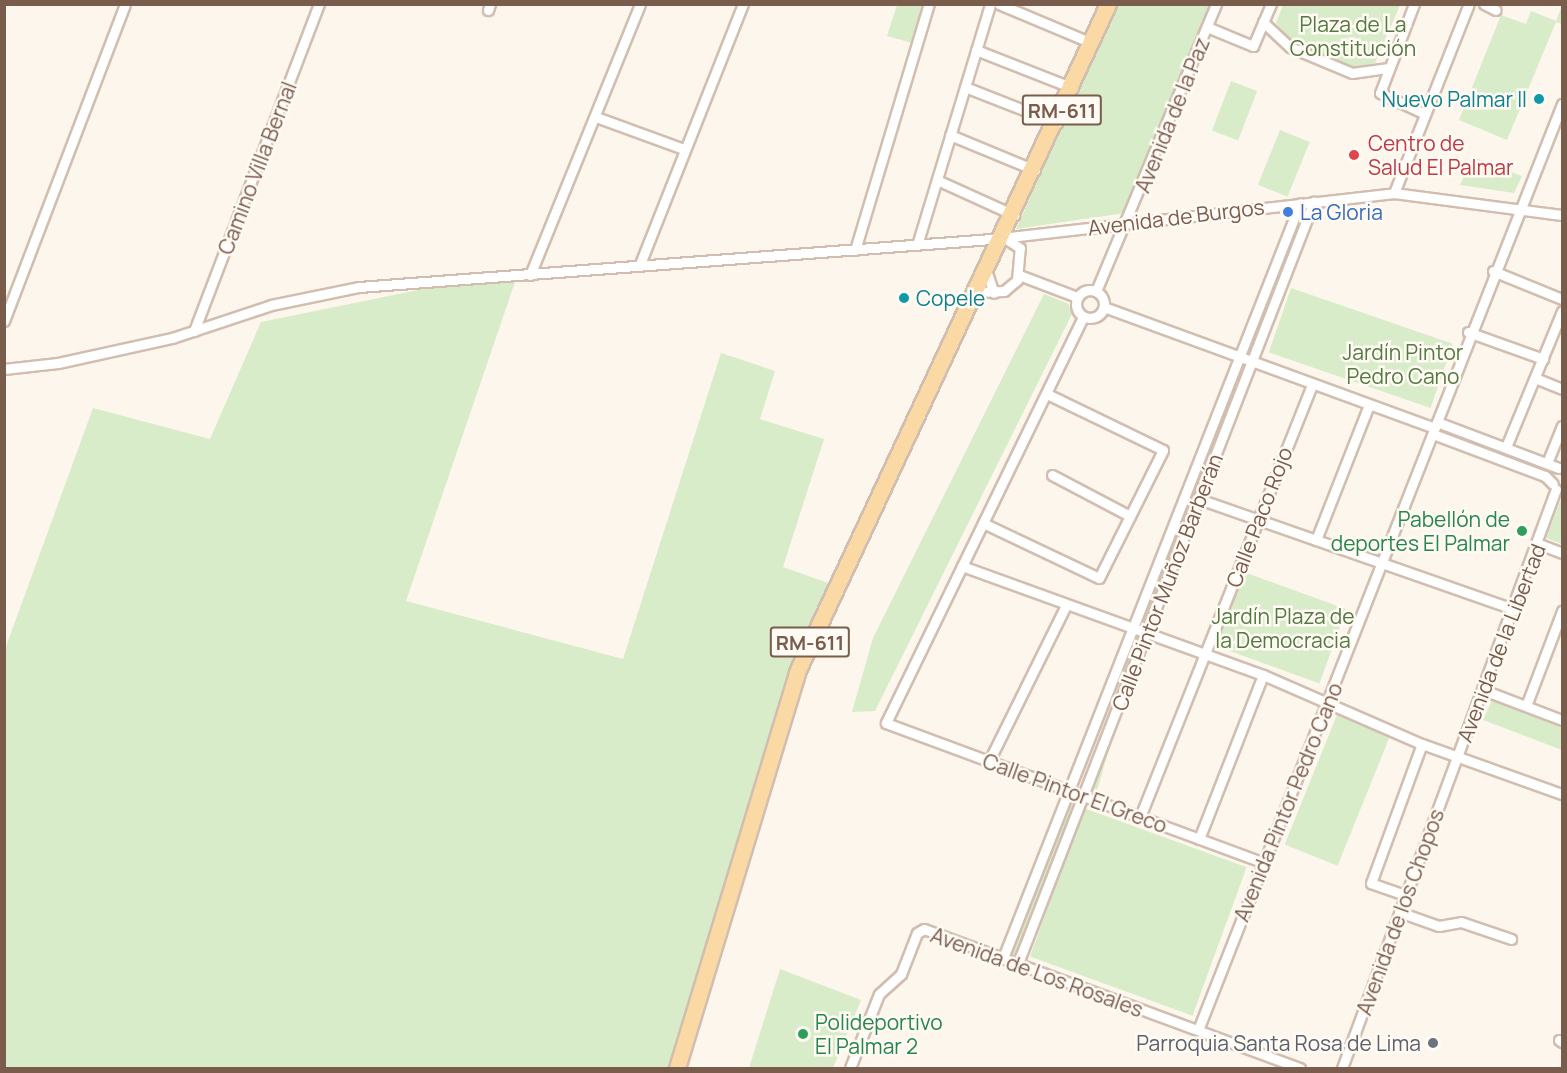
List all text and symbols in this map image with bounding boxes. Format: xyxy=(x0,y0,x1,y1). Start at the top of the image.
park label: Plaza de La Constitución xyxy=(1290,11,1416,61)
street label: Avenida de la Paz xyxy=(1129,34,1215,196)
street label: Camino Villa Bernal xyxy=(212,78,302,258)
place label: Nuevo Palmar II xyxy=(1382,86,1527,112)
marker: Nuevo Palmar II xyxy=(1532,92,1546,106)
road number: RM-611 xyxy=(1022,93,1102,127)
place label: Centro de Salud El Palmar xyxy=(1368,130,1514,180)
marker: Centro de Salud El Palmar xyxy=(1345,146,1363,164)
street label: Avenida de Burgos xyxy=(1086,194,1266,240)
place label: La Gloria xyxy=(1300,199,1383,225)
marker: La Gloria xyxy=(1281,205,1295,219)
place label: Copele xyxy=(916,285,985,311)
marker: Copele xyxy=(897,291,911,305)
park label: Jardín Pintor Pedro Cano xyxy=(1343,339,1463,389)
street label: Calle Paco Rojo xyxy=(1221,443,1297,591)
street label: Calle Pintor Muñoz Barberán xyxy=(1106,450,1228,714)
place label: Pabellón de deportes El Palmar xyxy=(1331,506,1510,556)
marker: Pabellón de deportes El Palmar xyxy=(1515,524,1529,538)
street label: Avenida de la Libertad xyxy=(1452,540,1550,746)
park label: Jardín Plaza de la Democracia xyxy=(1211,603,1355,653)
road number: RM-611 xyxy=(770,625,850,659)
street label: Avenida Pintor Pedro Cano xyxy=(1228,679,1348,925)
street label: Calle Pintor El Greco xyxy=(979,748,1171,838)
street label: Avenida de los Chopos xyxy=(1351,806,1449,1018)
street label: Avenida de Los Rosales xyxy=(927,922,1147,1022)
place label: Polideportivo El Palmar 2 xyxy=(815,1009,943,1059)
marker: Polideportivo El Palmar 2 xyxy=(796,1027,810,1041)
place label: Parroquia Santa Rosa de Lima xyxy=(1136,1030,1421,1056)
marker: Parroquia Santa Rosa de Lima xyxy=(1426,1036,1440,1050)

